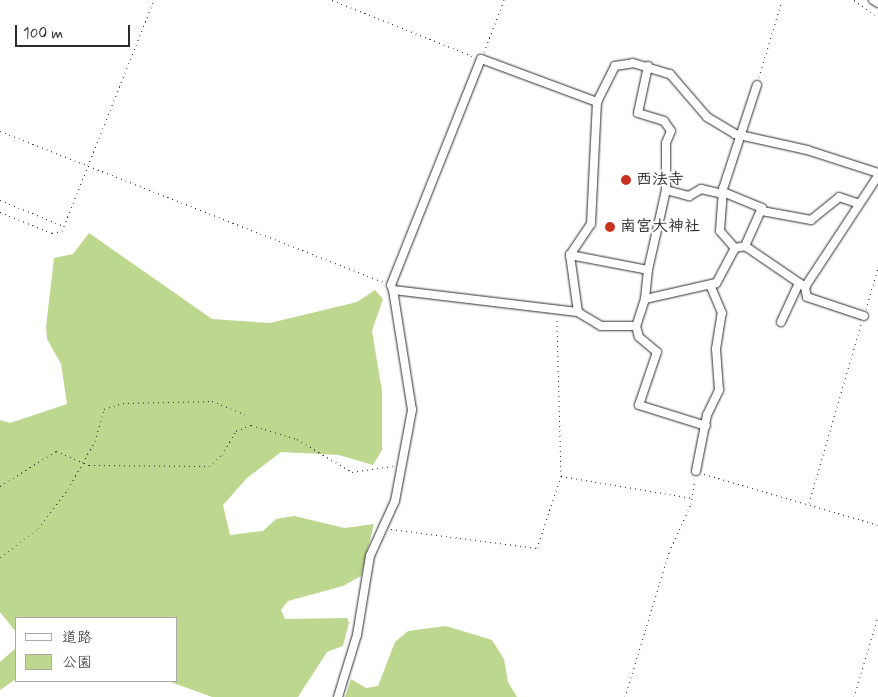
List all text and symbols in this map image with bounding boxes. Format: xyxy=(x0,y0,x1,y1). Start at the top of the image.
scale bar xyxy=(18,15,132,47)
text: 100 m xyxy=(23,24,63,44)
place label: 西法寺 xyxy=(636,170,684,190)
marker: 西法寺 xyxy=(620,174,632,186)
place label: 南宮大神社 xyxy=(620,217,700,237)
marker: 南宮大神社 xyxy=(604,221,616,233)
legend xyxy=(15,617,178,682)
text: 道路 xyxy=(62,628,92,648)
text: 公園 xyxy=(62,653,92,673)

